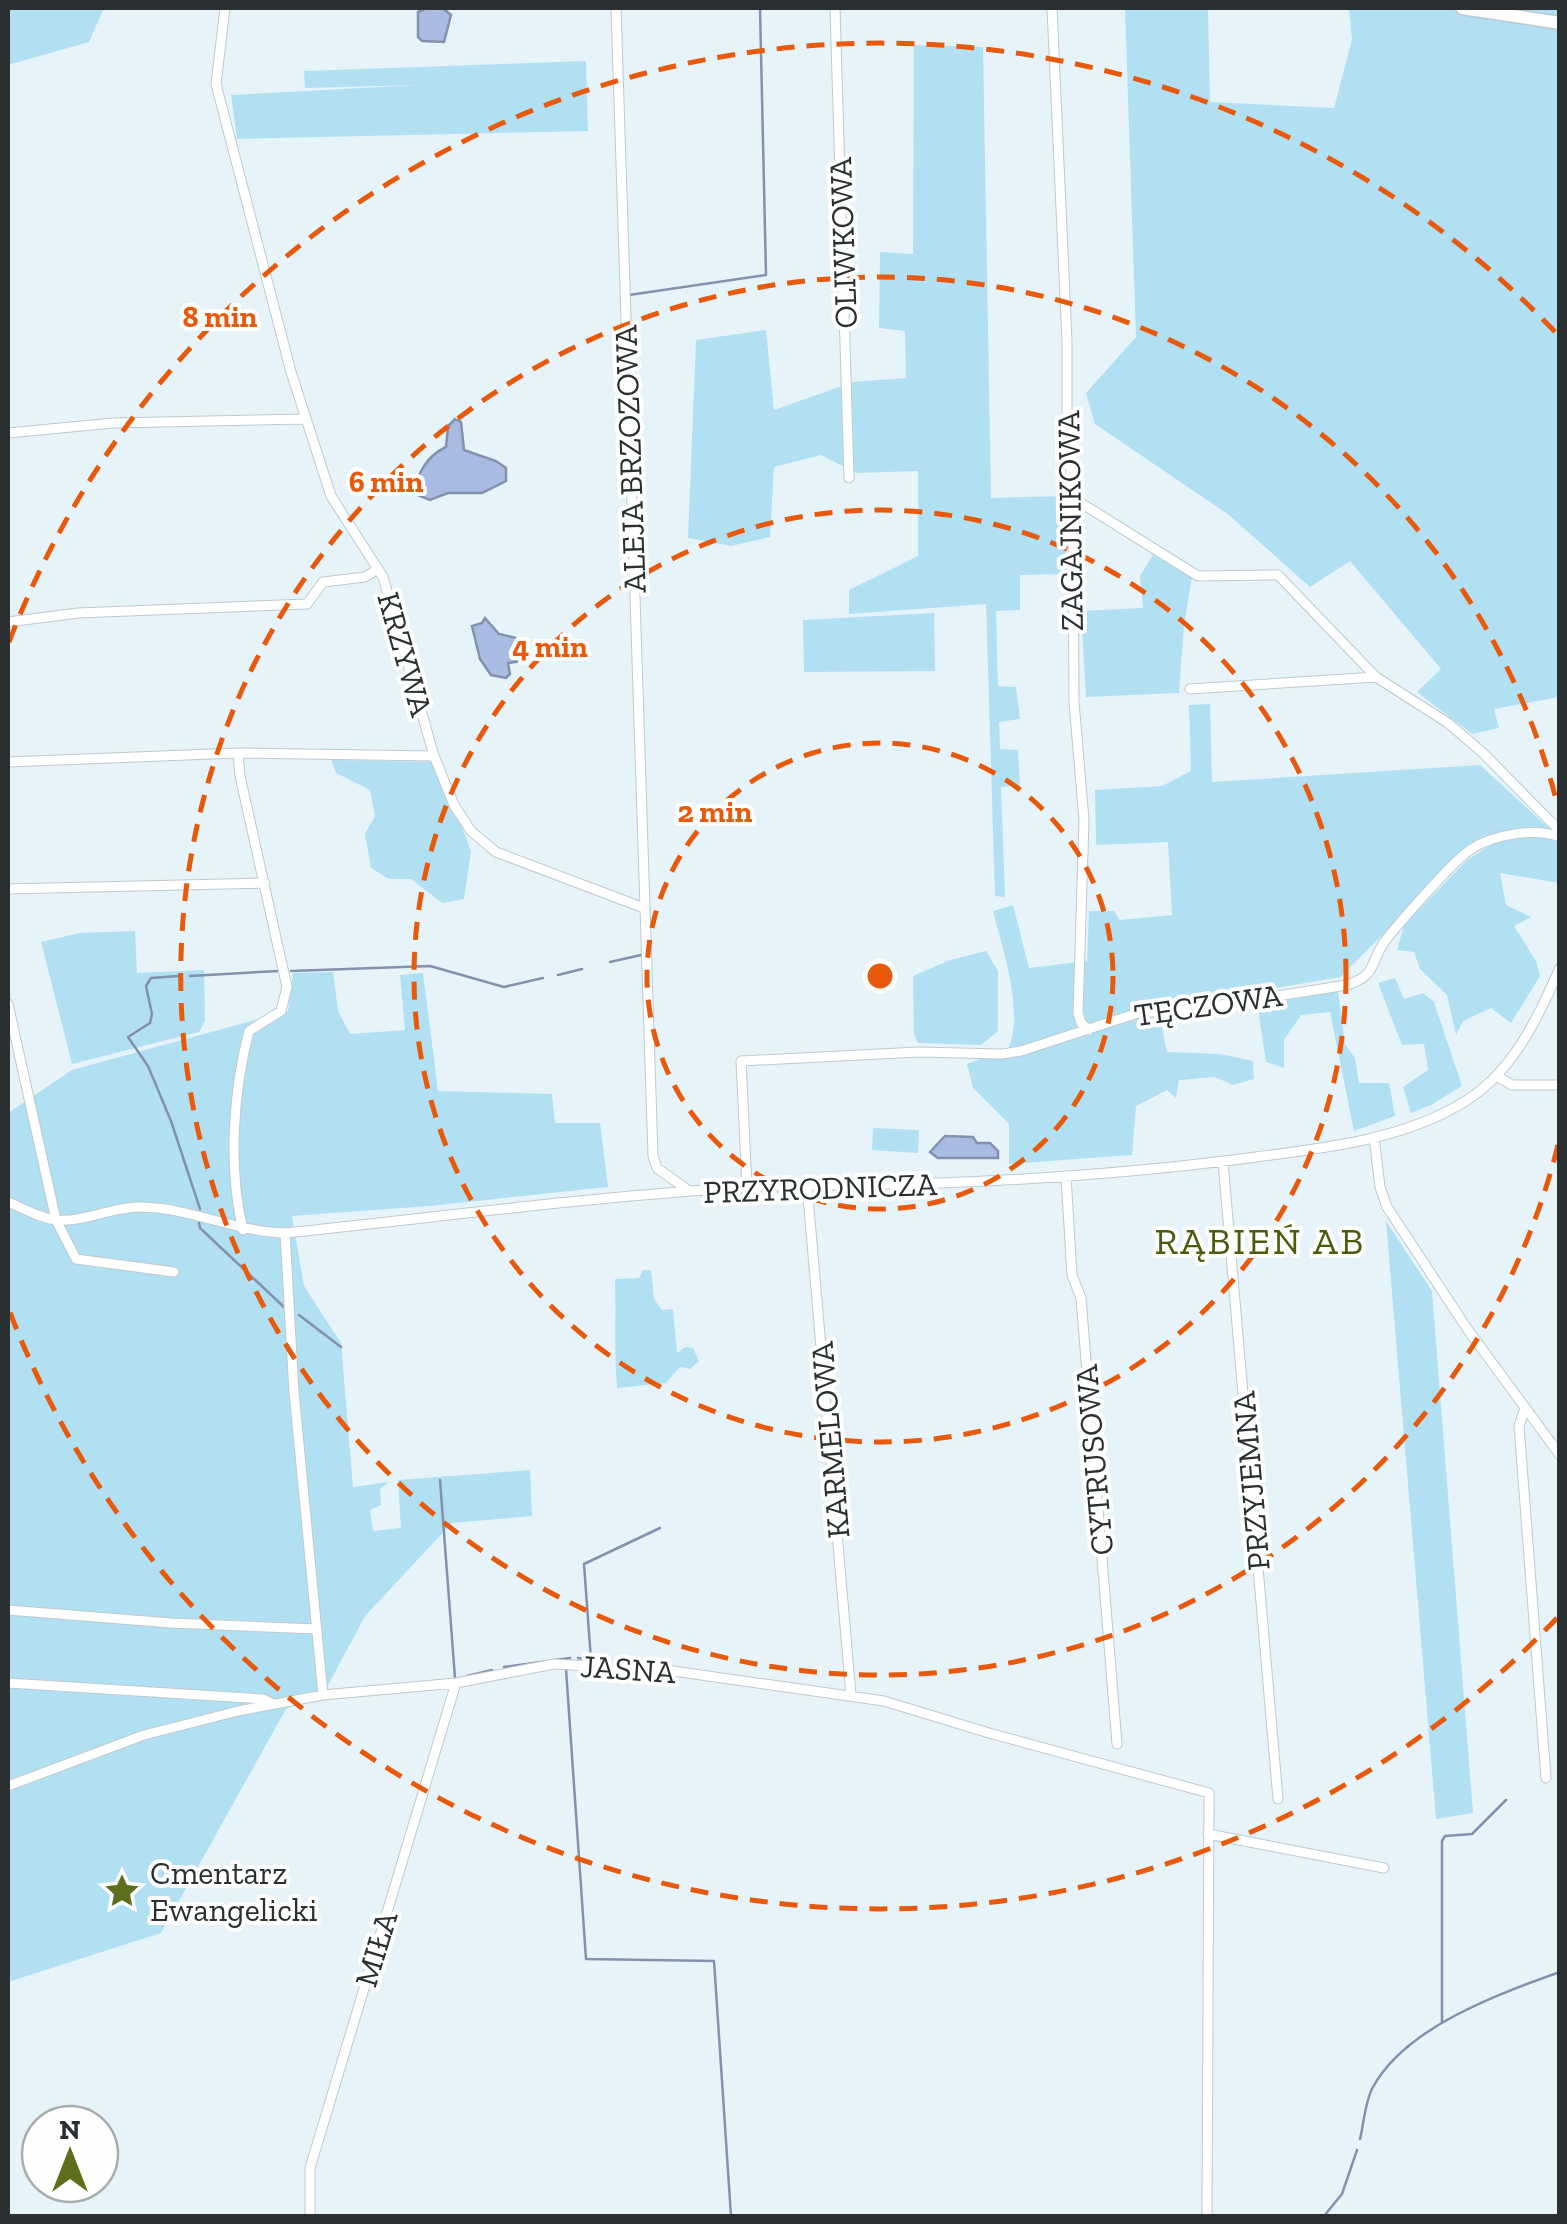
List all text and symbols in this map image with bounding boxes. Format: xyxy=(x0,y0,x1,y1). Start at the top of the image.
street label: OLIWKOWA xyxy=(821,156,865,329)
text: 8 min xyxy=(183,299,258,335)
street label: ALEJA BRZOZOWA xyxy=(606,324,654,593)
street label: ZAGAJNIKOWA xyxy=(1049,410,1091,632)
text: 6 min xyxy=(349,464,424,500)
street label: KRZYWA xyxy=(369,588,441,721)
text: 4 min xyxy=(512,629,588,665)
text: 2 min xyxy=(678,794,753,830)
centre of rings xyxy=(862,958,898,994)
street label: TĘCZOWA xyxy=(1132,976,1285,1034)
street label: PRZYRODNICZA xyxy=(702,1165,938,1211)
district label: RĄBIEŃ AB xyxy=(1154,1218,1366,1264)
street label: KARMELOWA xyxy=(802,1340,858,1540)
street label: CYTRUSOWA xyxy=(1067,1363,1121,1557)
street label: PRZYJEMNA xyxy=(1224,1390,1278,1572)
street label: JASNA xyxy=(579,1647,677,1691)
place label: Cmentarz Ewangelicki xyxy=(150,1854,318,1929)
place icon: Cmentarz Ewangelicki xyxy=(103,1872,141,1910)
street label: MIŁA xyxy=(347,1907,405,1991)
north arrow xyxy=(20,2104,120,2204)
text: N xyxy=(59,2113,81,2146)

